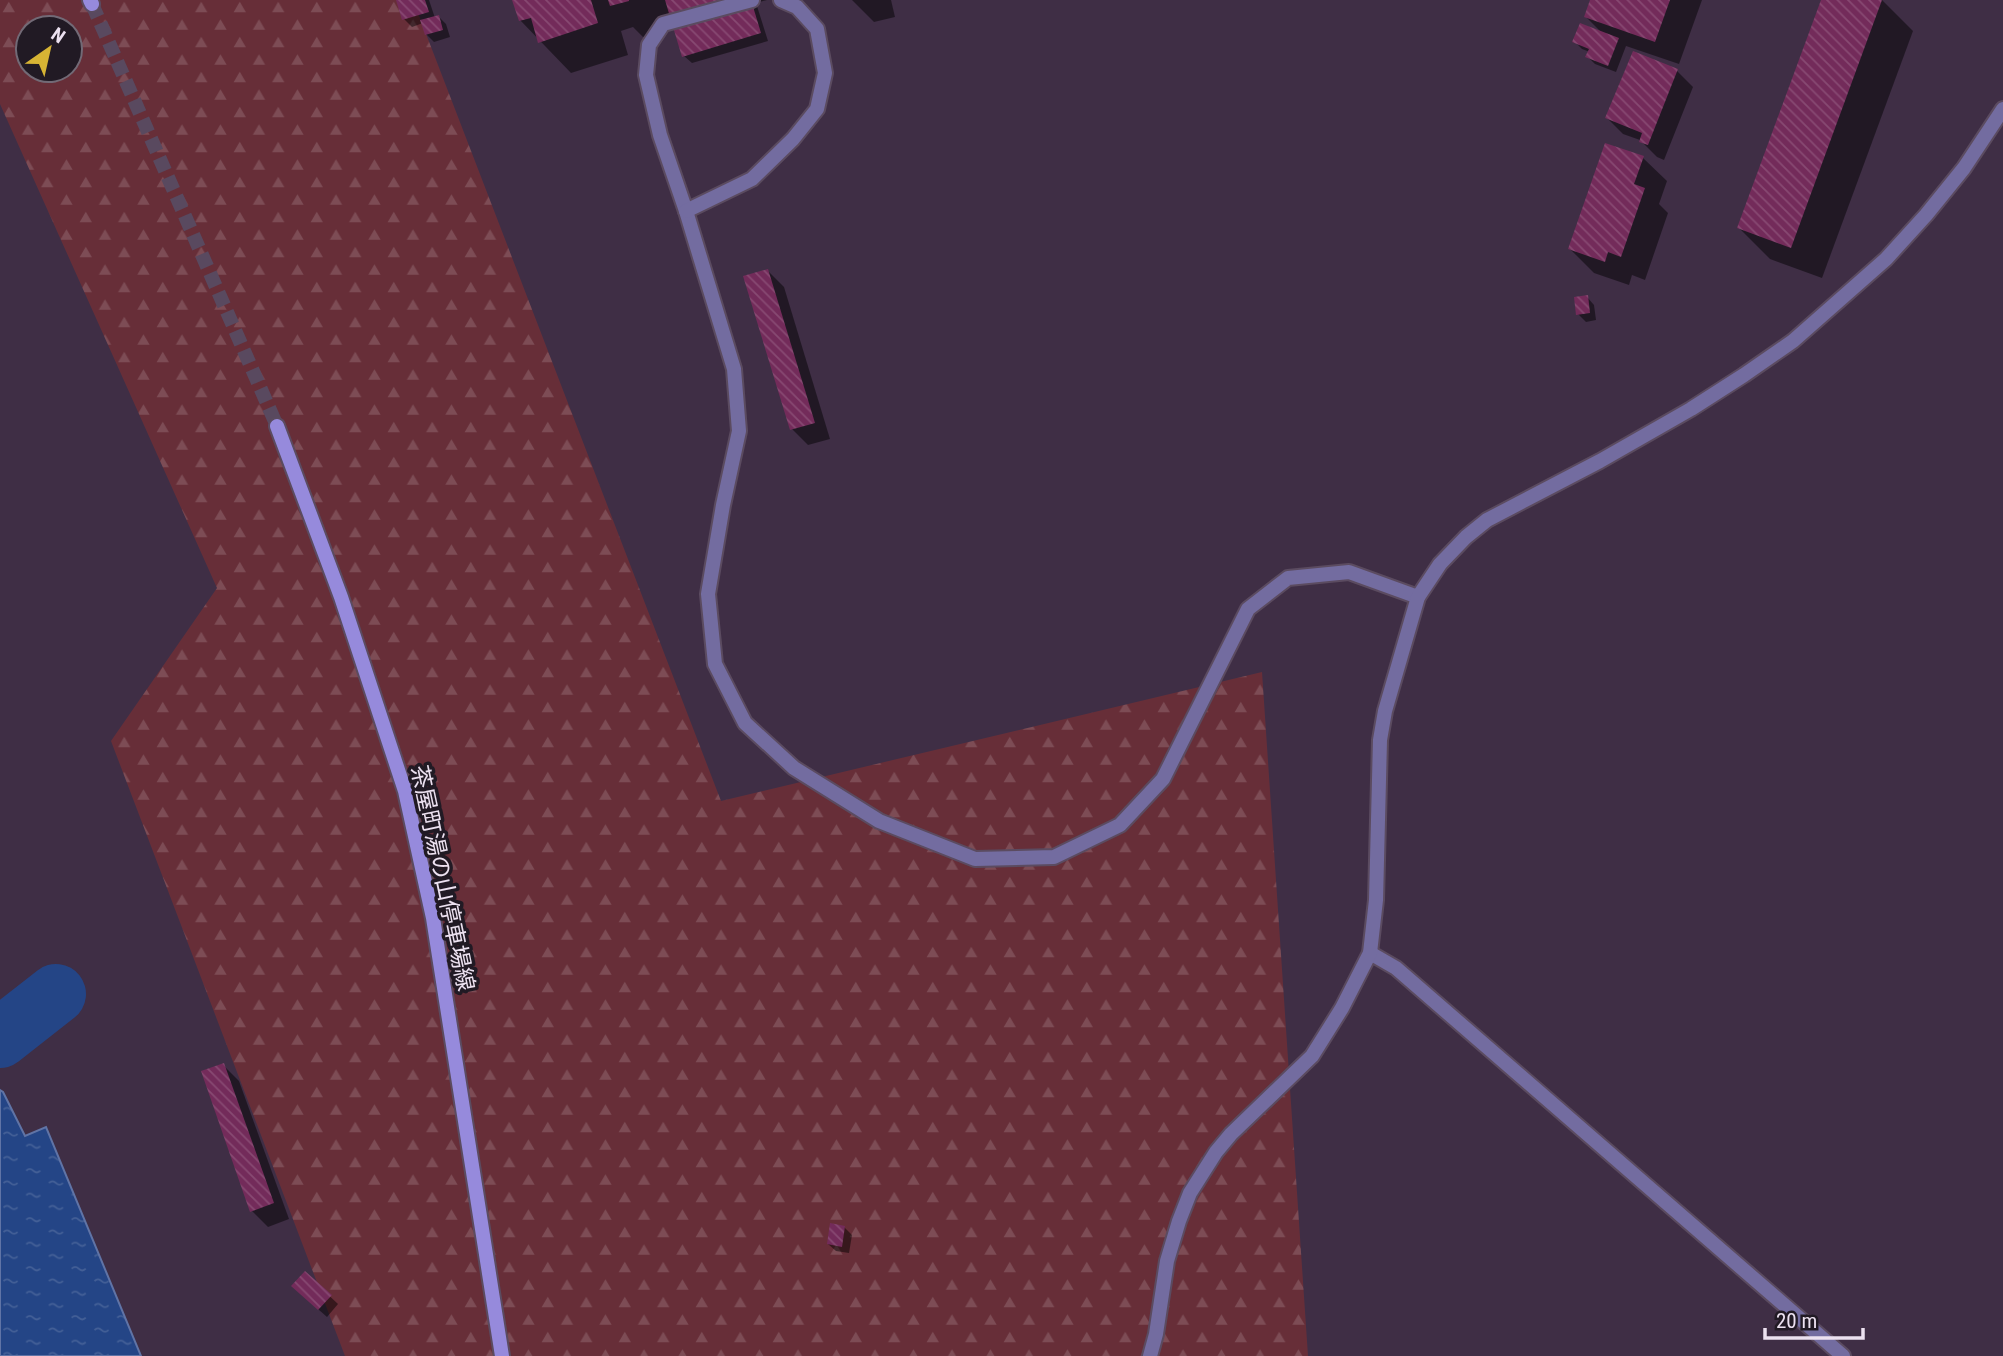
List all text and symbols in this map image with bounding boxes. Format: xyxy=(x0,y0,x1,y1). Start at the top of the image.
north arrow xyxy=(14,14,84,84)
text: N xyxy=(47,23,69,48)
street label: 茶屋町湯の山停車場線 xyxy=(405,763,480,993)
scale bar xyxy=(1765,1296,1863,1340)
text: 20 m xyxy=(1776,1309,1817,1333)

